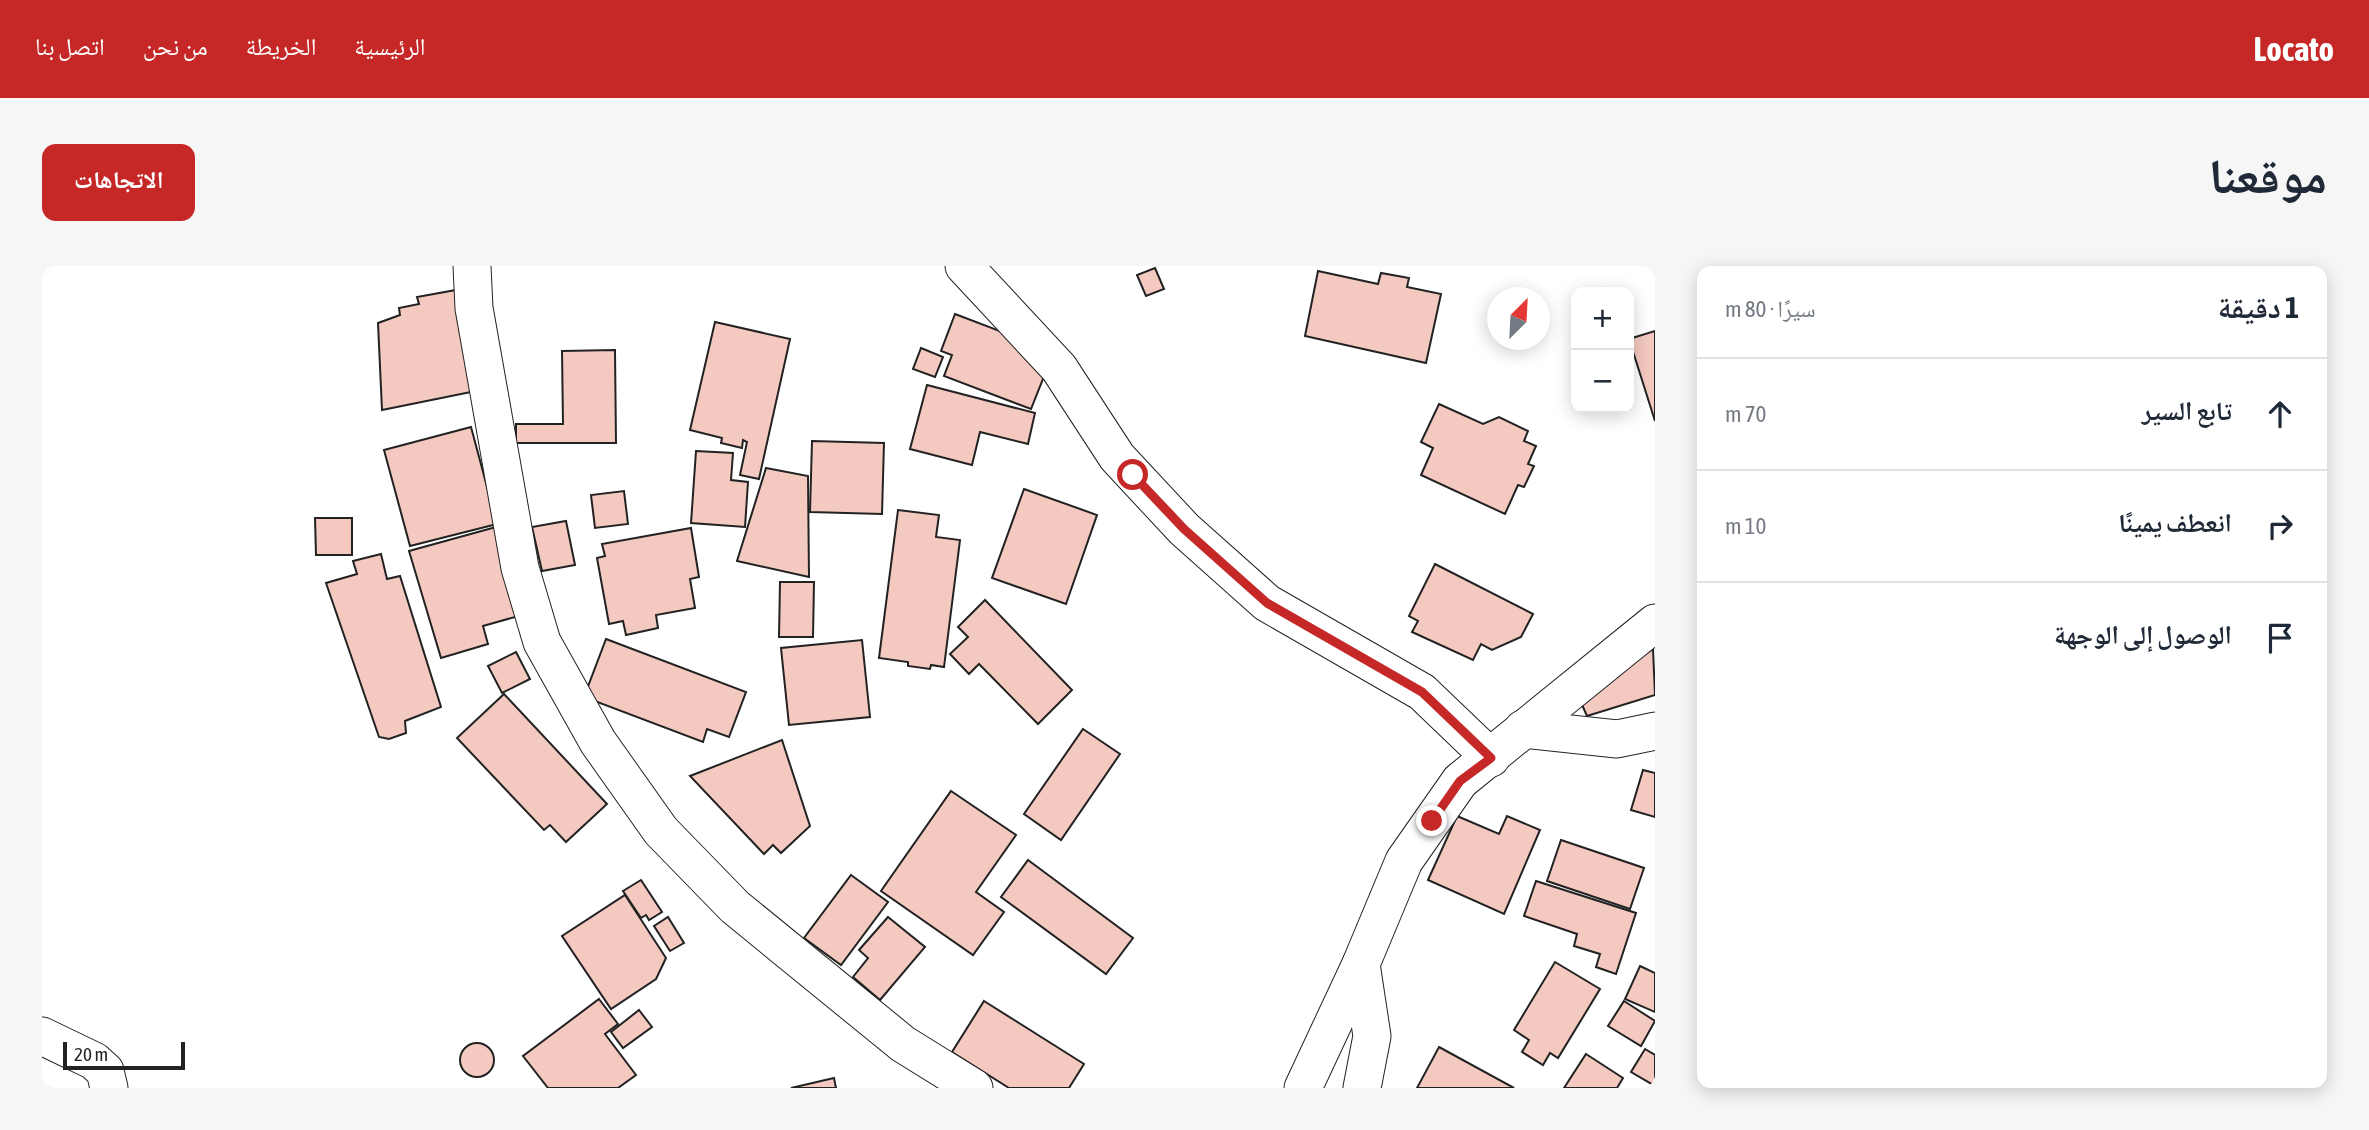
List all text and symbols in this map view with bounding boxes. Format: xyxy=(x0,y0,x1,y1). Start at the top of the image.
text: Locato xyxy=(2253,30,2334,68)
text: اتصل بنا xyxy=(35,33,105,60)
text: من نحن xyxy=(143,33,208,60)
text: الخريطة xyxy=(246,33,316,60)
text: الرئيسية xyxy=(354,33,425,60)
button: الاتجاهات xyxy=(42,144,195,221)
text: موقعنا xyxy=(2209,147,2327,203)
north arrow xyxy=(1487,287,1550,350)
map controls xyxy=(1571,287,1634,413)
button: + xyxy=(1571,287,1634,350)
text: 1 دقيقة xyxy=(2218,290,2299,324)
text: سيرًا · 80 m xyxy=(1725,296,1816,322)
button: − xyxy=(1571,350,1634,413)
icon: ahead xyxy=(2261,395,2299,433)
text: تابع السير xyxy=(2142,396,2232,426)
text: 70 m xyxy=(1725,401,1766,427)
route start xyxy=(1117,459,1148,490)
icon: right xyxy=(2261,507,2299,545)
text: انعطف يمينًا xyxy=(2118,508,2232,538)
text: 10 m xyxy=(1725,513,1766,539)
icon: arrive xyxy=(2261,619,2299,657)
text: الوصول إلى الوجهة xyxy=(2054,620,2232,650)
route end xyxy=(1416,805,1447,836)
scale bar xyxy=(63,1039,186,1071)
text: 20 m xyxy=(74,1043,108,1065)

